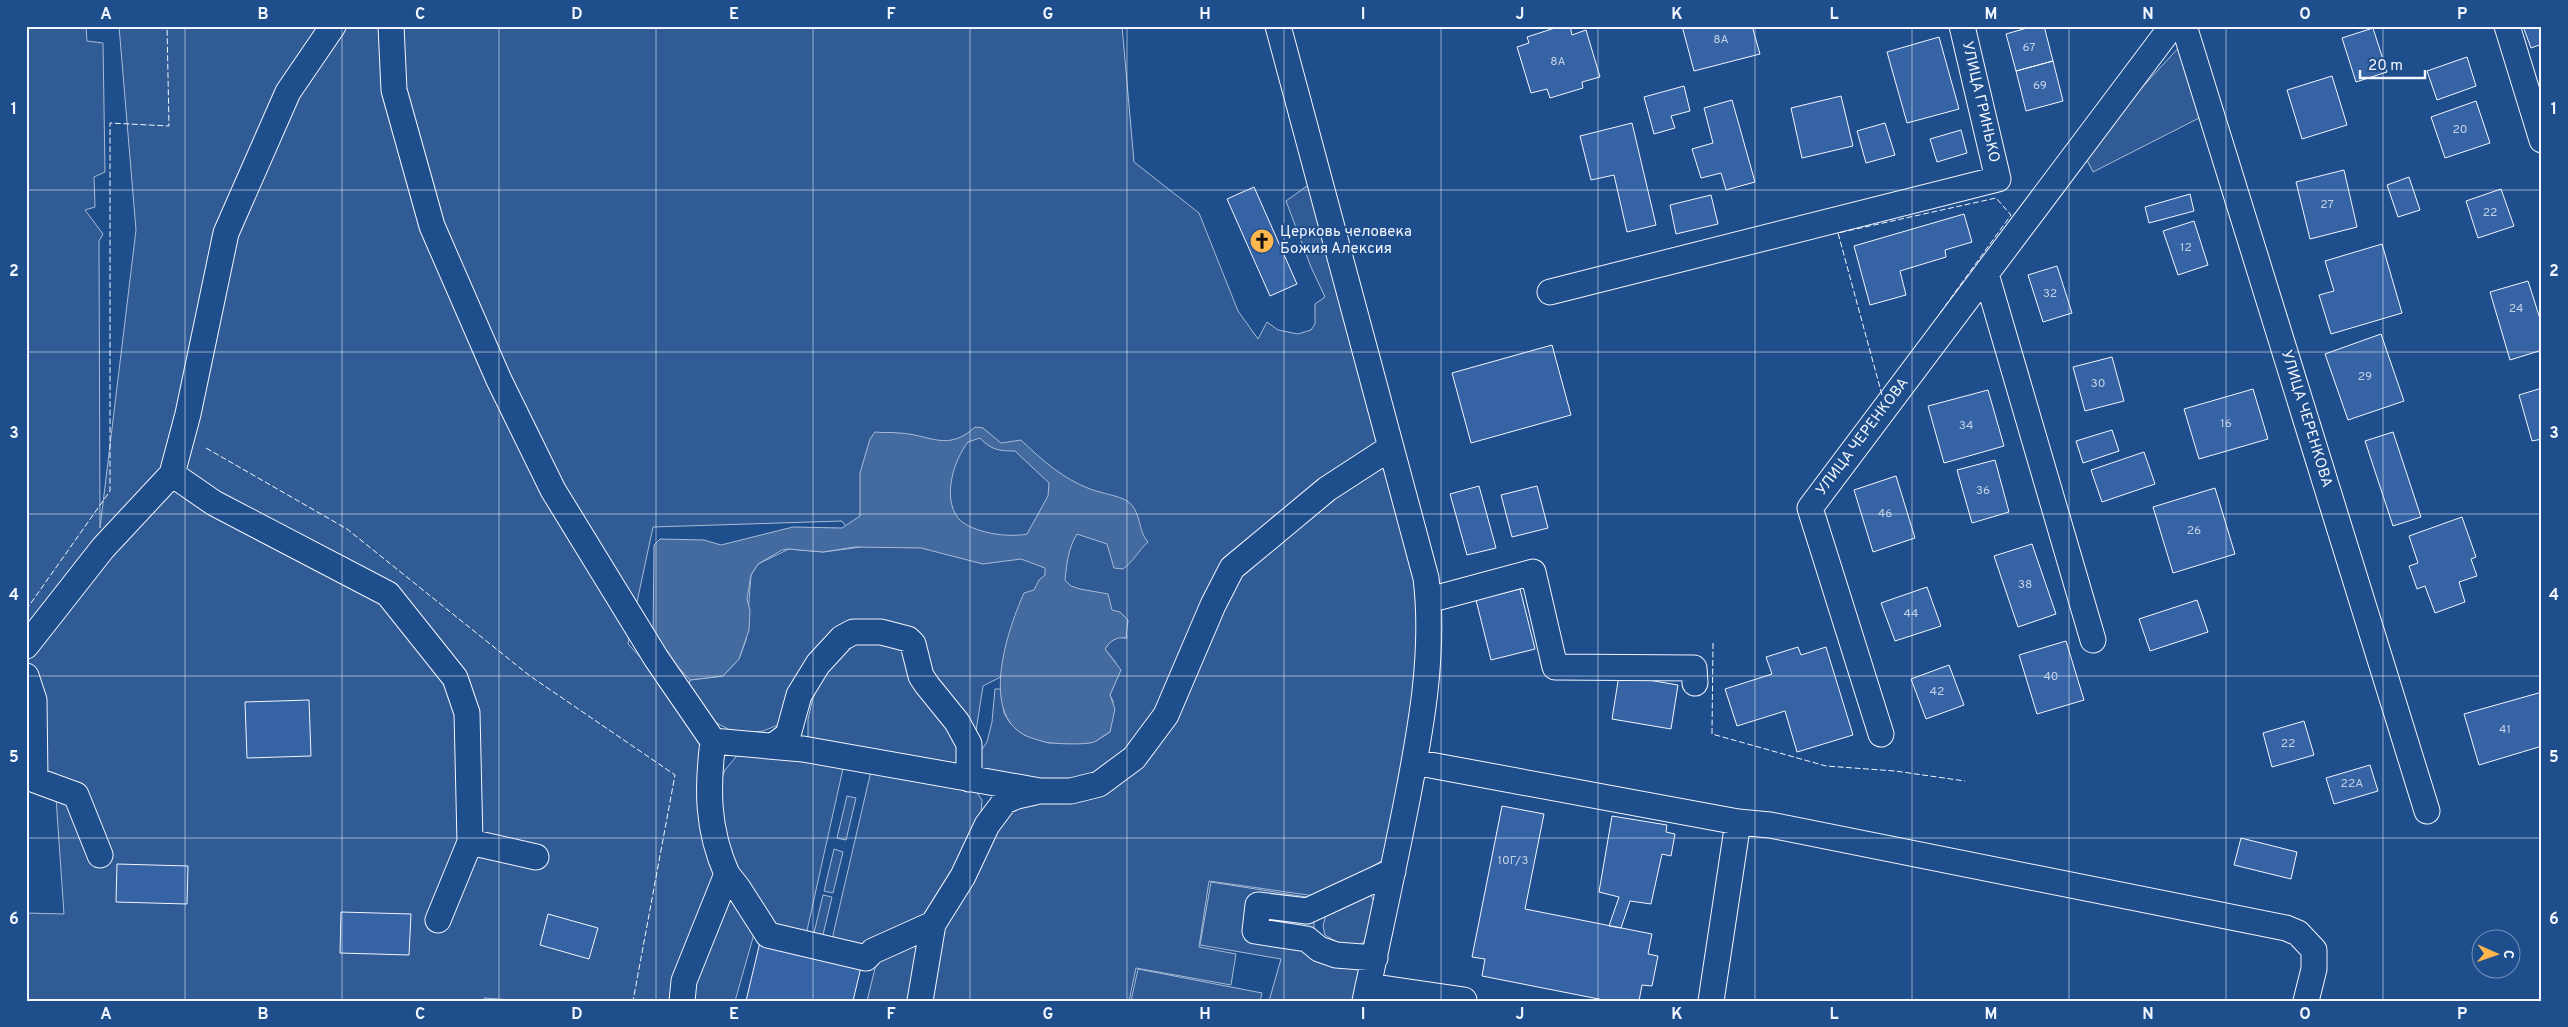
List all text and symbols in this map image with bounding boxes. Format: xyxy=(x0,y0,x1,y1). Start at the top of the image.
text: A xyxy=(100,5,112,25)
text: B xyxy=(257,5,269,25)
text: C xyxy=(415,5,425,25)
text: D xyxy=(571,5,583,25)
text: E xyxy=(729,5,739,25)
text: F xyxy=(886,5,896,25)
text: G xyxy=(1043,5,1053,25)
text: H xyxy=(1199,5,1211,25)
text: I xyxy=(1361,5,1365,25)
text: J xyxy=(1516,5,1524,25)
text: K xyxy=(1671,5,1683,25)
text: L xyxy=(1829,5,1839,25)
text: M xyxy=(1985,5,1997,25)
text: N xyxy=(2142,5,2154,25)
text: O xyxy=(2299,5,2311,25)
text: P xyxy=(2457,5,2467,25)
house number: 8А xyxy=(1713,32,1729,48)
street label: УЛИЦА ГРИНЬКО xyxy=(1957,40,2003,164)
house number: 67 xyxy=(2022,40,2036,56)
scale bar xyxy=(2360,48,2426,80)
house number: 8А xyxy=(1550,54,1566,70)
text: 20 m xyxy=(2368,57,2403,76)
house number: 69 xyxy=(2033,78,2047,94)
text: 1 xyxy=(11,100,17,120)
text: 1 xyxy=(2551,100,2557,120)
house number: 20 xyxy=(2452,122,2468,138)
house number: 27 xyxy=(2320,197,2334,213)
house number: 22 xyxy=(2483,205,2497,221)
place label: Церковь человека Божия Алексия xyxy=(1280,223,1412,259)
church icon: Церковь человека Божия Алексия xyxy=(1249,228,1275,254)
house number: 12 xyxy=(2180,240,2192,256)
text: 2 xyxy=(9,262,19,282)
text: 2 xyxy=(2549,262,2559,282)
house number: 32 xyxy=(2043,286,2057,302)
house number: 24 xyxy=(2509,301,2523,317)
street label: УЛИЦА ЧЕРЕНКОВА xyxy=(2276,348,2336,490)
house number: 29 xyxy=(2358,369,2372,385)
street label: УЛИЦА ЧЕРЕНКОВА xyxy=(1812,374,1914,500)
house number: 30 xyxy=(2091,376,2105,392)
house number: 16 xyxy=(2220,416,2232,432)
house number: 34 xyxy=(1959,418,1973,434)
text: 3 xyxy=(9,424,19,444)
text: 3 xyxy=(2549,424,2559,444)
house number: 36 xyxy=(1976,483,1990,499)
house number: 46 xyxy=(1878,506,1892,522)
house number: 26 xyxy=(2187,523,2201,539)
house number: 38 xyxy=(2018,577,2032,593)
text: 4 xyxy=(9,586,19,606)
text: 4 xyxy=(2549,586,2559,606)
house number: 44 xyxy=(1904,606,1918,622)
house number: 40 xyxy=(2043,669,2059,685)
house number: 42 xyxy=(1930,684,1944,700)
house number: 41 xyxy=(2499,722,2511,738)
house number: 22 xyxy=(2281,736,2295,752)
text: 5 xyxy=(9,748,19,768)
text: 5 xyxy=(2549,748,2559,768)
house number: 22А xyxy=(2341,776,2363,792)
house number: 10Г/3 xyxy=(1498,853,1528,869)
text: 6 xyxy=(9,910,19,930)
text: 6 xyxy=(2549,910,2559,930)
north arrow xyxy=(2470,930,2520,980)
text: С xyxy=(2499,950,2516,959)
text: A xyxy=(100,1005,112,1025)
text: B xyxy=(257,1005,269,1025)
text: C xyxy=(415,1005,425,1025)
text: D xyxy=(571,1005,583,1025)
text: E xyxy=(729,1005,739,1025)
text: F xyxy=(886,1005,896,1025)
text: G xyxy=(1043,1005,1053,1025)
text: H xyxy=(1199,1005,1211,1025)
text: I xyxy=(1361,1005,1365,1025)
text: J xyxy=(1516,1005,1524,1025)
text: K xyxy=(1671,1005,1683,1025)
text: L xyxy=(1829,1005,1839,1025)
text: M xyxy=(1985,1005,1997,1025)
text: N xyxy=(2142,1005,2154,1025)
text: O xyxy=(2299,1005,2311,1025)
text: P xyxy=(2457,1005,2467,1025)

